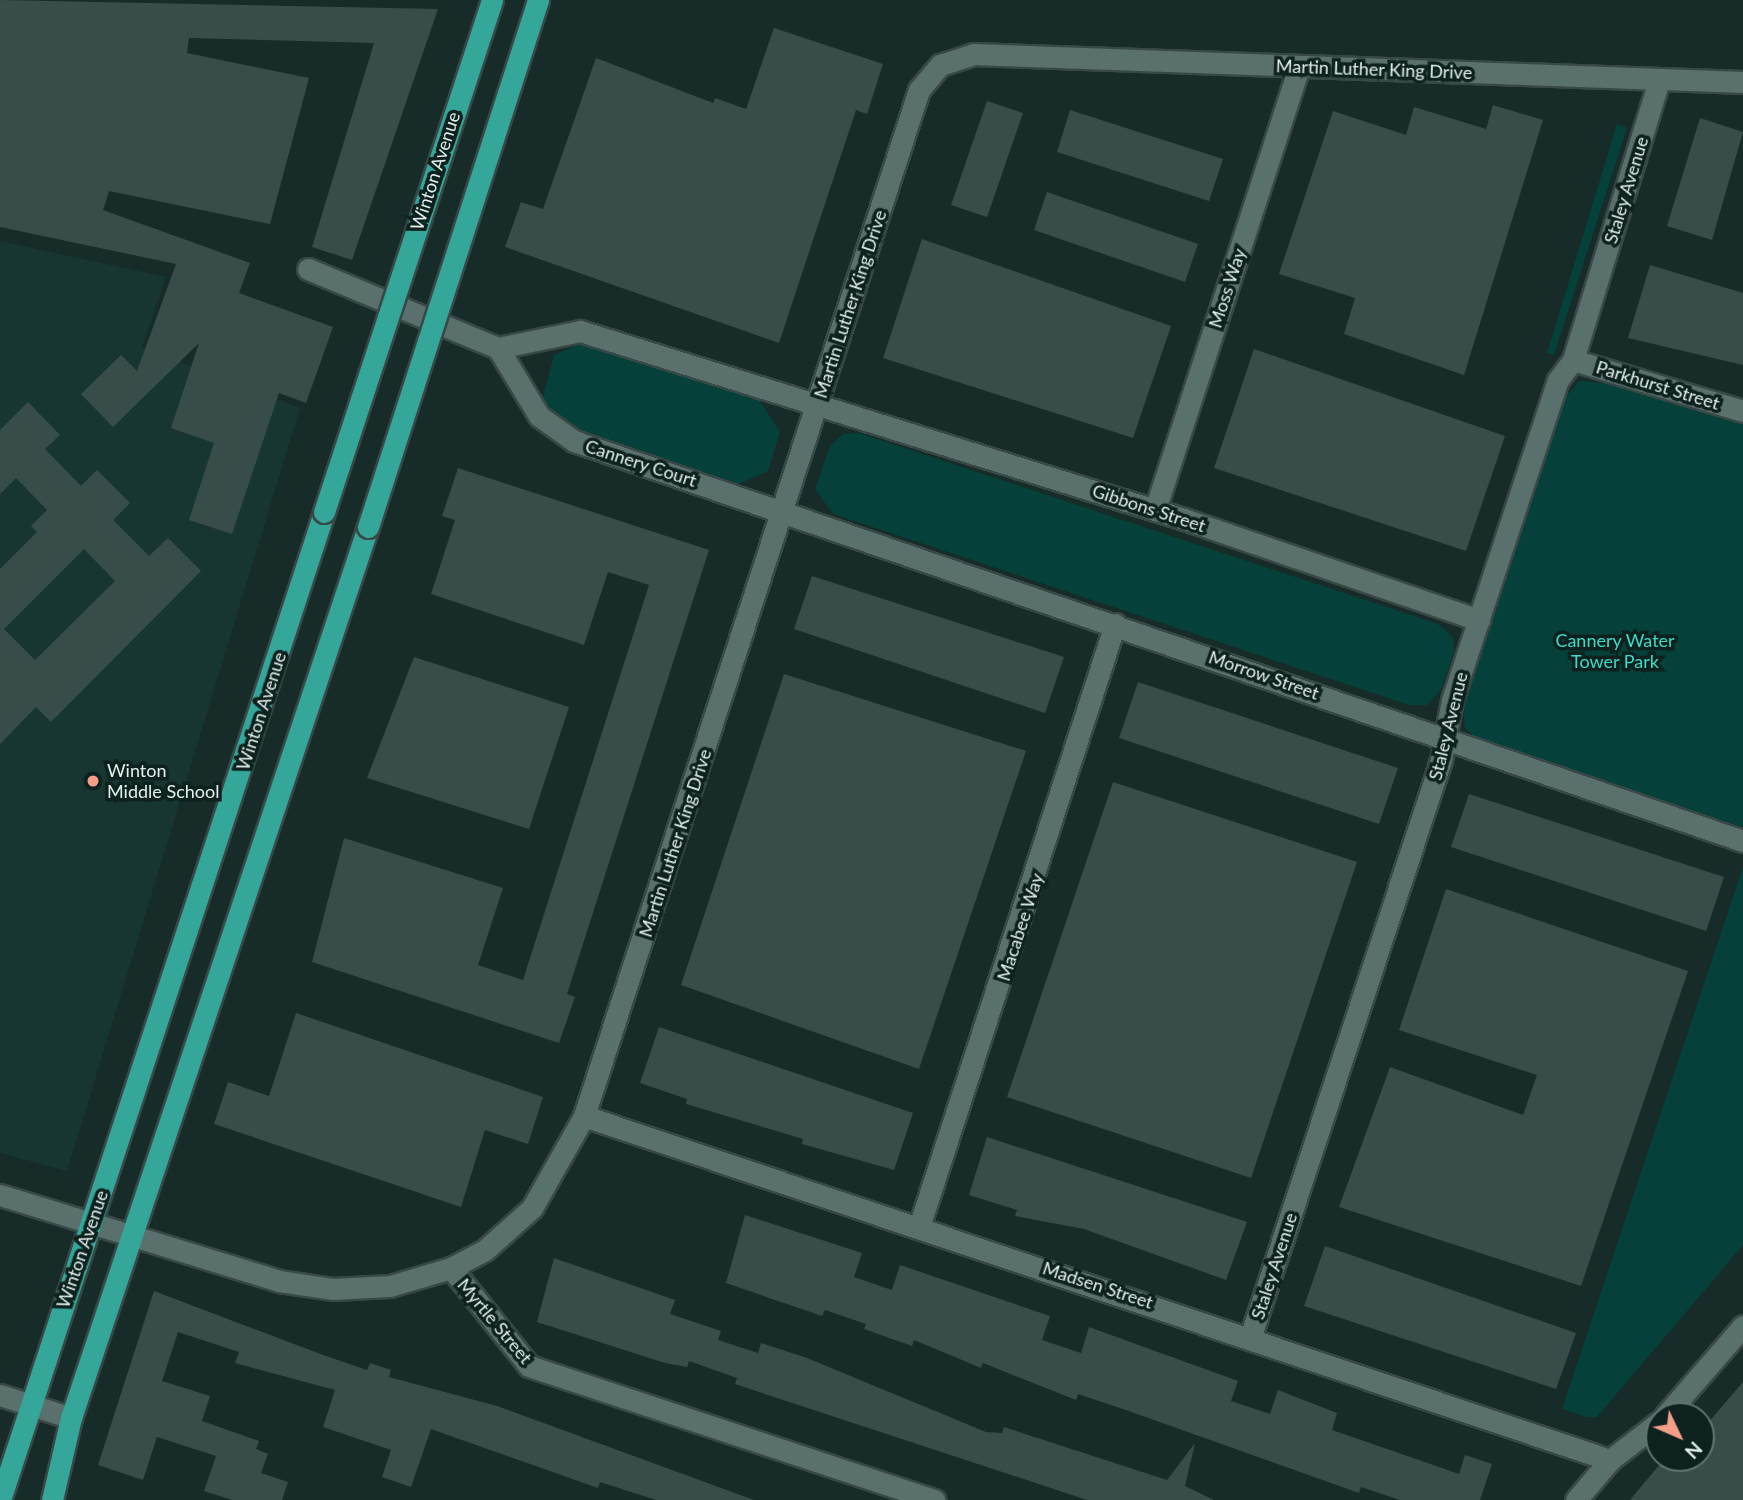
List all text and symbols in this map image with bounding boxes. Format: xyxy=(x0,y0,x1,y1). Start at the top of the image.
street label: Martin Luther King Drive xyxy=(1275,55,1473,83)
street label: Winton Avenue xyxy=(406,109,464,233)
street label: Staley Avenue xyxy=(1599,133,1653,247)
street label: Martin Luther King Drive xyxy=(809,207,891,401)
street label: Moss Way xyxy=(1204,245,1250,331)
street label: Parkhurst Street xyxy=(1594,356,1722,414)
street label: Cannery Court xyxy=(582,435,700,491)
street label: Gibbons Street xyxy=(1090,480,1208,536)
park label: Cannery Water Tower Park xyxy=(1555,630,1675,672)
street label: Morrow Street xyxy=(1206,646,1322,704)
street label: Winton Avenue xyxy=(232,649,290,773)
street label: Staley Avenue xyxy=(1424,669,1472,783)
street label: Martin Luther King Drive xyxy=(634,746,716,940)
place label: Winton Middle School xyxy=(107,760,219,802)
marker: Winton Middle School xyxy=(85,773,101,789)
street label: Macabee Way xyxy=(992,870,1048,984)
street label: Winton Avenue xyxy=(52,1187,112,1311)
street label: Staley Avenue xyxy=(1246,1210,1302,1322)
street label: Madsen Street xyxy=(1040,1257,1156,1313)
street label: Myrtle Street xyxy=(453,1274,537,1368)
north arrow xyxy=(1645,1402,1715,1472)
text: N xyxy=(1681,1437,1707,1464)

